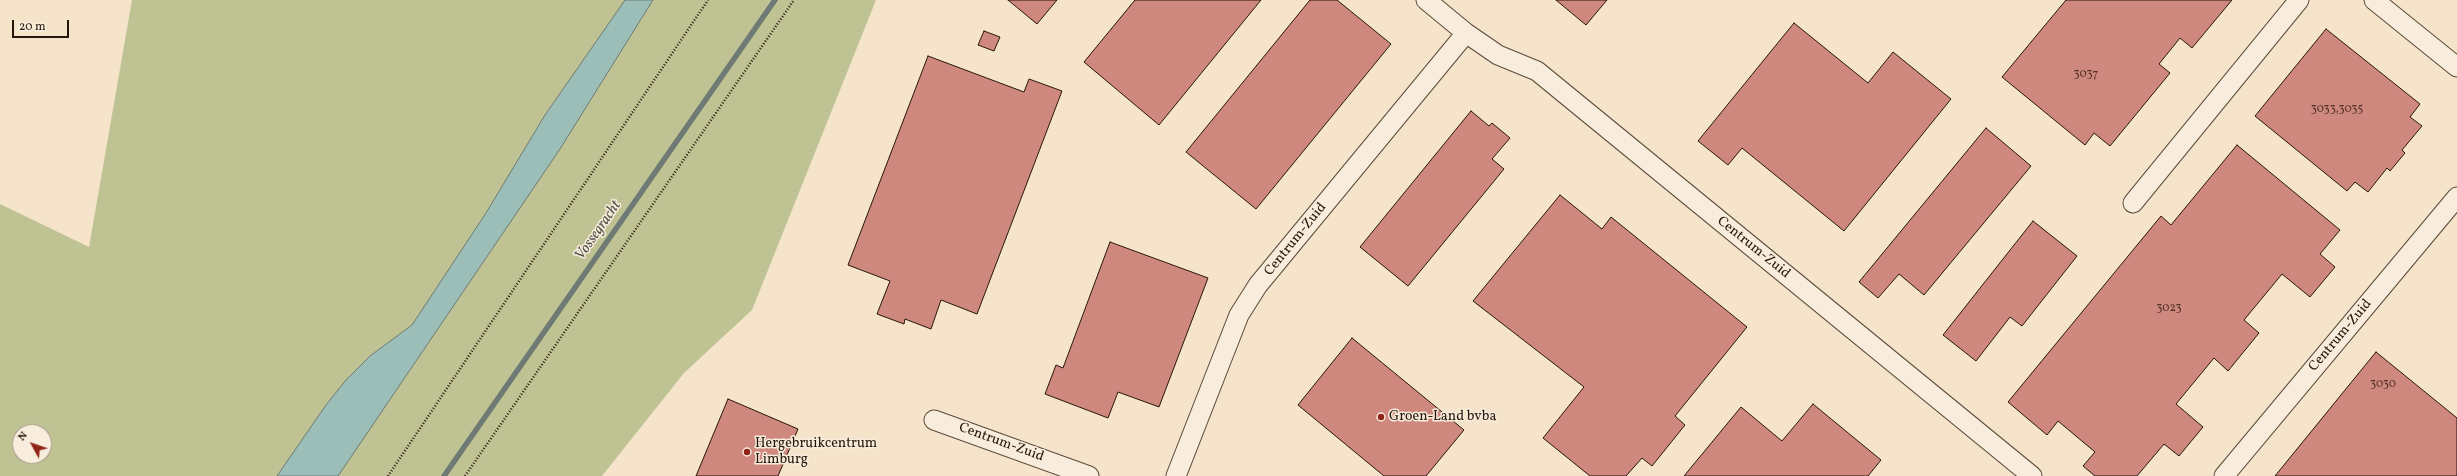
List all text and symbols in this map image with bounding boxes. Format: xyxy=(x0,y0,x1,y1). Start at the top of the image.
scale bar xyxy=(14,12,71,38)
text: 20 m xyxy=(19,19,46,35)
house number: 3037 xyxy=(2074,68,2098,82)
house number: 3033,3035 xyxy=(2311,103,2363,117)
water label: Vossegracht xyxy=(572,198,626,264)
street label: Centrum-Zuid xyxy=(1261,200,1331,280)
street label: Centrum-Zuid xyxy=(1713,213,1793,283)
street label: Centrum-Zuid xyxy=(2306,296,2376,376)
house number: 3023 xyxy=(2156,302,2182,316)
house number: 3030 xyxy=(2370,378,2396,392)
place label: Groen-Land bvba xyxy=(1389,409,1496,425)
marker: Groen-Land bvba xyxy=(1376,412,1386,422)
street label: Centrum-Zuid xyxy=(956,420,1046,466)
north arrow xyxy=(12,424,52,464)
text: N xyxy=(15,429,32,444)
place label: Hergebruikcentrum Limburg xyxy=(755,436,877,468)
marker: Hergebruikcentrum Limburg xyxy=(742,447,752,457)

